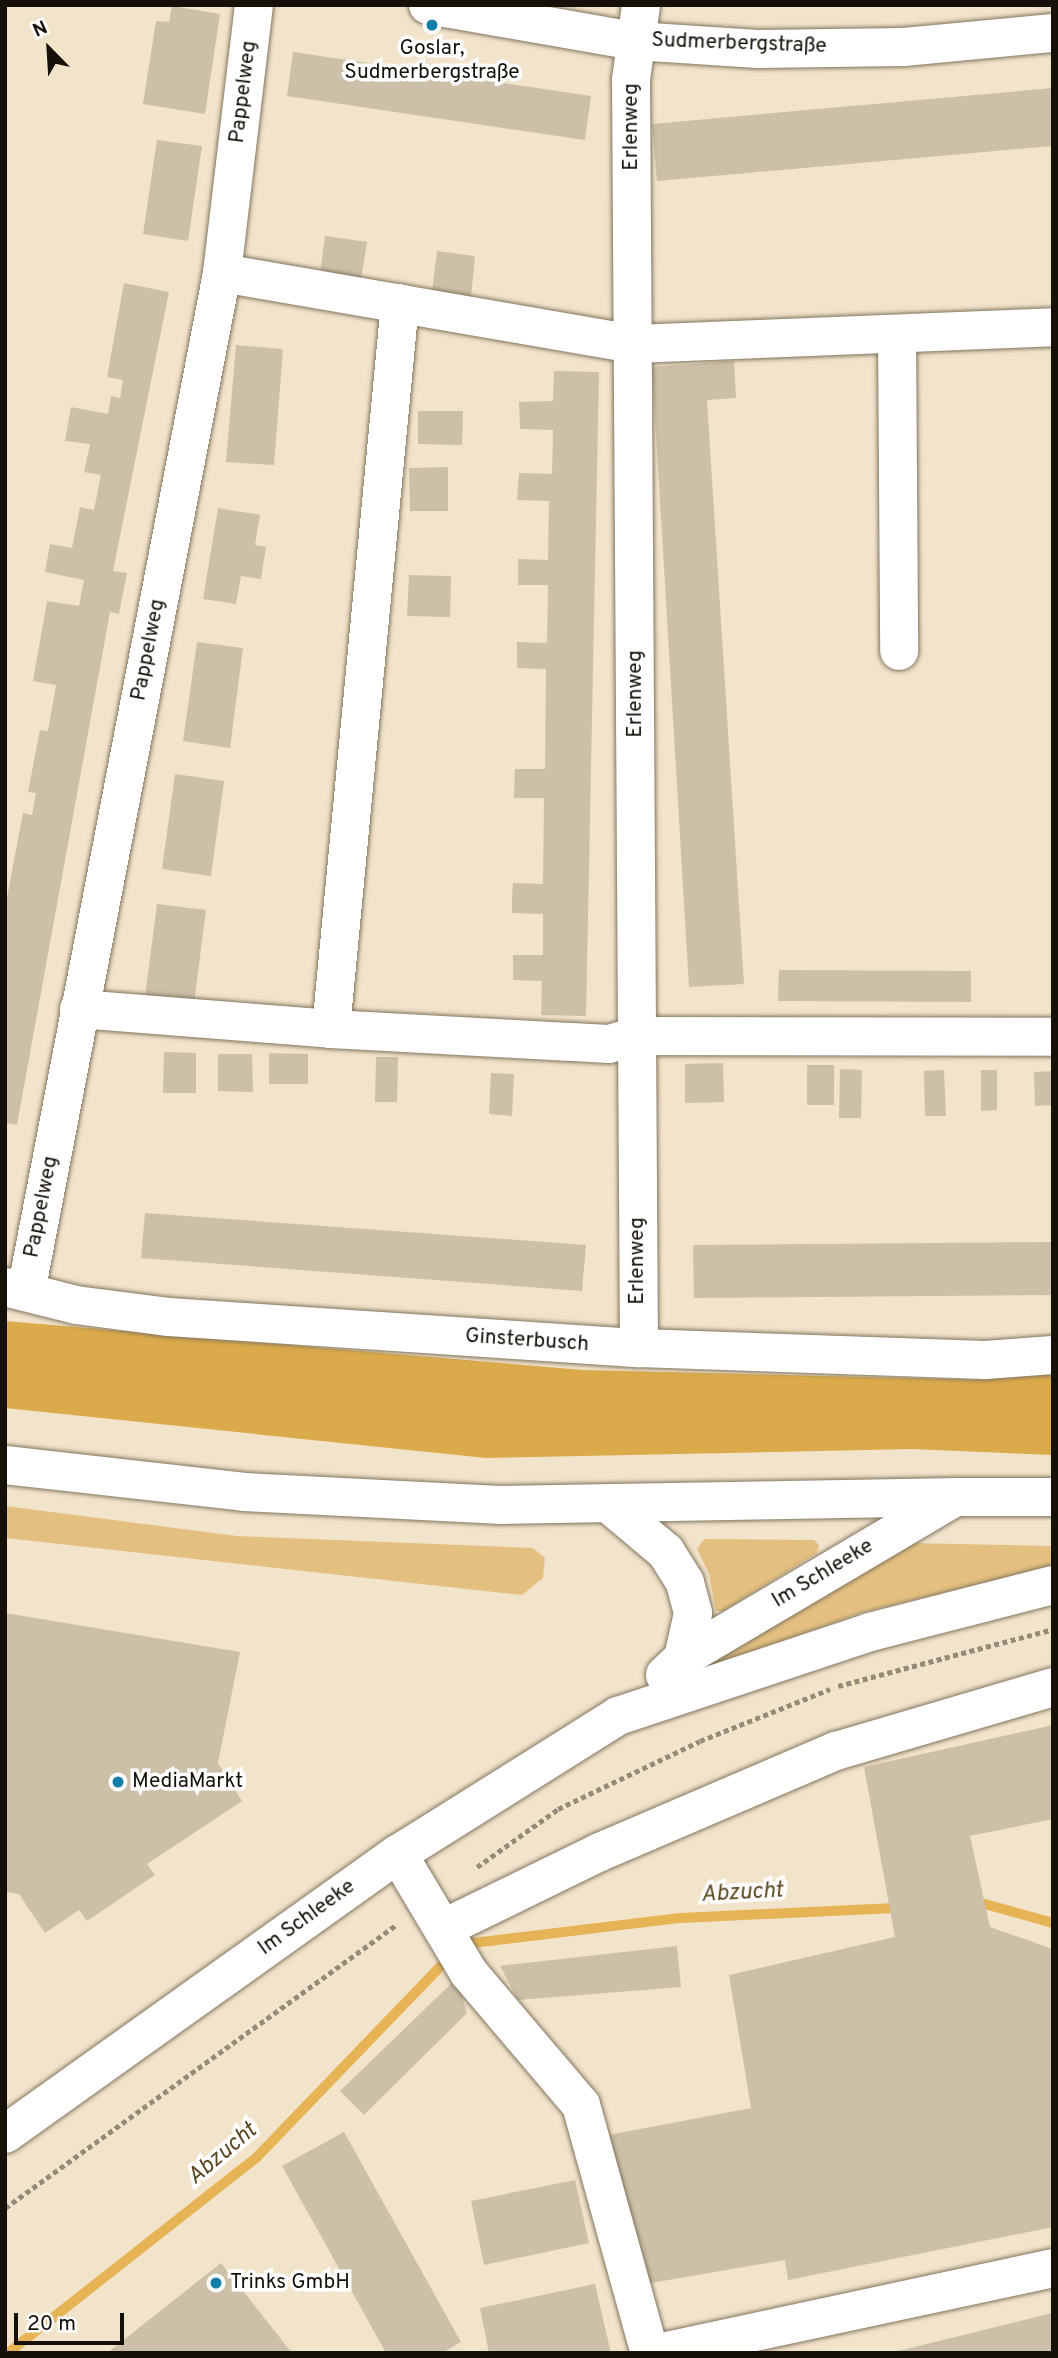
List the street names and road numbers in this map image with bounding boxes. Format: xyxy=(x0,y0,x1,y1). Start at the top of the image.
street label: Sudmerbergstraße xyxy=(651,28,827,60)
street label: Pappelweg xyxy=(225,39,263,145)
street label: Erlenweg xyxy=(619,83,645,171)
street label: Pappelweg xyxy=(127,597,171,703)
street label: Erlenweg xyxy=(623,650,649,738)
street label: Pappelweg xyxy=(20,1154,64,1260)
street label: Erlenweg xyxy=(625,1217,651,1305)
street label: Ginsterbusch xyxy=(464,1324,590,1358)
street label: Im Schleeke xyxy=(768,1534,878,1614)
street label: Im Schleeke xyxy=(254,1874,360,1962)

